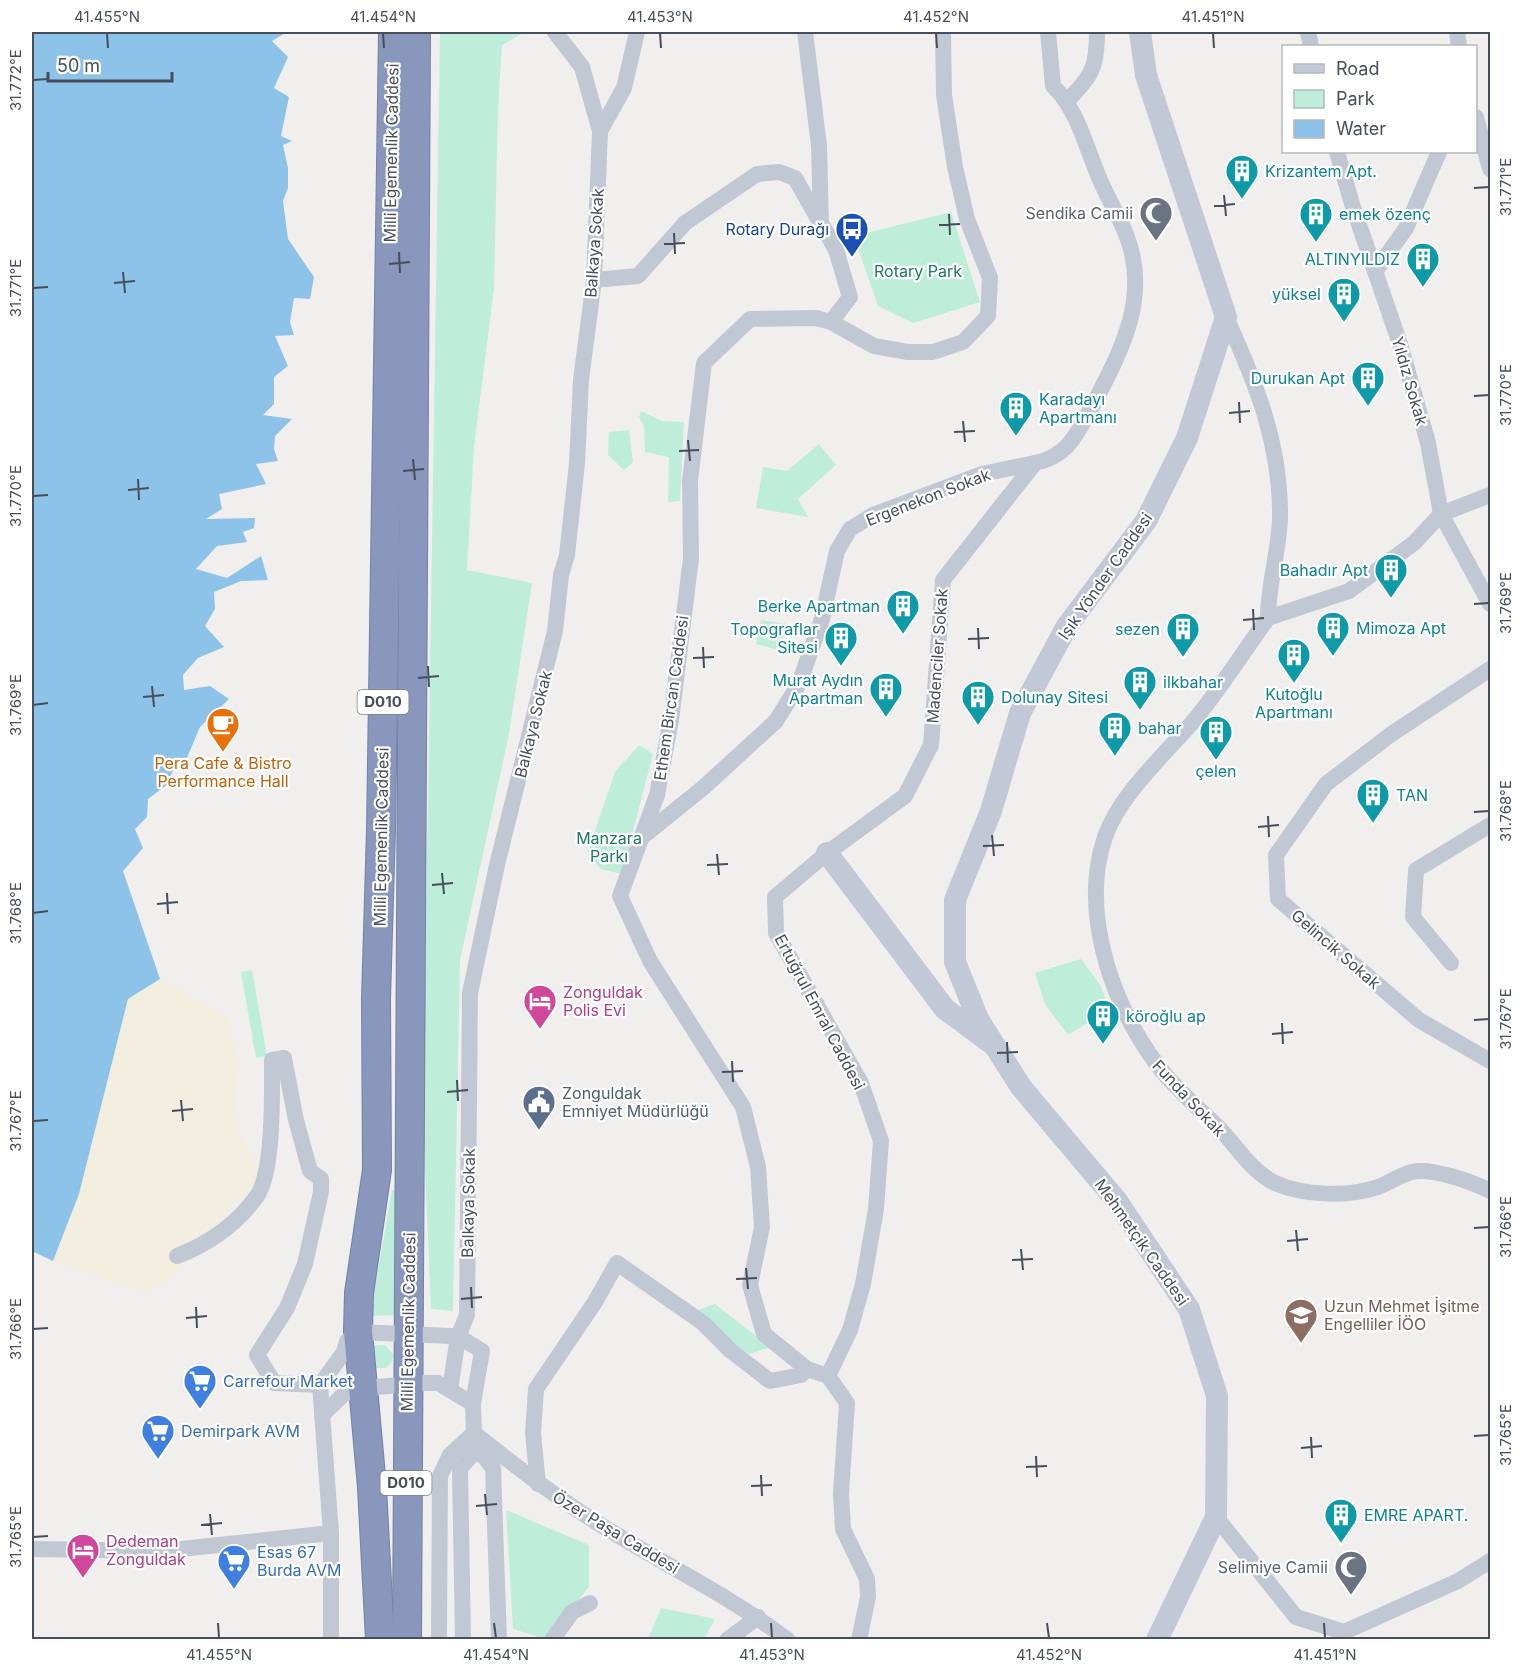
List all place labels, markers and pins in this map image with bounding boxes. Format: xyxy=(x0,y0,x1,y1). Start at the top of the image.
building icon: Krizantem Apt. xyxy=(1224,153,1260,200)
place label: Krizantem Apt. xyxy=(1265,161,1377,181)
mosque icon: Sendika Camii xyxy=(1138,195,1174,242)
building icon: emek özenç xyxy=(1298,196,1334,243)
place label: Sendika Camii xyxy=(1026,203,1133,223)
place label: emek özenç xyxy=(1339,204,1431,224)
bus stop icon: Rotary Durağı xyxy=(834,211,870,258)
place label: Rotary Durağı xyxy=(726,219,829,239)
building icon: ALTINYILDIZ xyxy=(1405,241,1441,288)
place label: ALTINYILDIZ xyxy=(1305,249,1400,269)
building icon: yüksel xyxy=(1326,276,1362,323)
place label: yüksel xyxy=(1272,284,1321,304)
building icon: Durukan Apt xyxy=(1350,360,1386,407)
place label: Durukan Apt xyxy=(1251,368,1345,388)
place label: Karadayı Apartmanı xyxy=(1039,389,1117,427)
building icon: Karadayı Apartmanı xyxy=(998,390,1034,437)
building icon: Bahadır Apt xyxy=(1373,552,1409,599)
place label: Bahadır Apt xyxy=(1280,560,1368,580)
building icon: Berke Apartman xyxy=(885,588,921,635)
place label: Berke Apartman xyxy=(758,596,880,616)
building icon: Mimoza Apt xyxy=(1315,610,1351,657)
building icon: sezen xyxy=(1165,611,1201,658)
place label: Mimoza Apt xyxy=(1356,618,1446,638)
place label: Topograflar Sitesi xyxy=(730,619,818,657)
place label: sezen xyxy=(1115,619,1160,639)
building icon: Topograflar Sitesi xyxy=(823,620,859,667)
building icon: Kutoğlu Apartmanı xyxy=(1276,637,1312,684)
building icon: ilkbahar xyxy=(1122,664,1158,711)
place label: Murat Aydın Apartman xyxy=(773,670,863,708)
building icon: Murat Aydın Apartman xyxy=(868,671,904,718)
place label: ilkbahar xyxy=(1163,672,1223,692)
building icon: Dolunay Sitesi xyxy=(960,679,996,726)
place label: Kutoğlu Apartmanı xyxy=(1255,684,1333,722)
place label: Dolunay Sitesi xyxy=(1001,687,1108,707)
cafe icon: Pera Cafe & Bistro Performance Hall xyxy=(205,706,241,753)
building icon: bahar xyxy=(1097,710,1133,757)
building icon: çelen xyxy=(1198,714,1234,761)
place label: bahar xyxy=(1138,718,1181,738)
place label: Pera Cafe & Bistro Performance Hall xyxy=(154,753,292,791)
place label: çelen xyxy=(1195,761,1237,781)
building icon: TAN xyxy=(1355,777,1391,824)
place label: TAN xyxy=(1396,785,1428,805)
place label: Zonguldak Polis Evi xyxy=(563,982,643,1020)
hotel icon: Zonguldak Polis Evi xyxy=(522,983,558,1030)
building icon: köroğlu ap xyxy=(1085,998,1121,1045)
place label: köroğlu ap xyxy=(1126,1006,1206,1026)
place label: Zonguldak Emniyet Müdürlüğü xyxy=(562,1083,709,1121)
public building icon: Zonguldak Emniyet Müdürlüğü xyxy=(521,1084,557,1131)
place label: Uzun Mehmet İşitme Engelliler İÖO xyxy=(1324,1296,1480,1334)
school or university icon: Uzun Mehmet İşitme Engelliler İÖO xyxy=(1283,1297,1319,1344)
supermarket icon: Carrefour Market xyxy=(182,1363,218,1410)
place label: Carrefour Market xyxy=(223,1371,353,1391)
supermarket icon: Demirpark AVM xyxy=(140,1413,176,1460)
place label: Demirpark AVM xyxy=(181,1421,300,1441)
building icon: EMRE APART. xyxy=(1323,1497,1359,1544)
place label: EMRE APART. xyxy=(1364,1505,1468,1525)
place label: Dedeman Zonguldak xyxy=(106,1531,186,1569)
hotel icon: Dedeman Zonguldak xyxy=(65,1532,101,1579)
place label: Esas 67 Burda AVM xyxy=(257,1542,341,1580)
supermarket icon: Esas 67 Burda AVM xyxy=(216,1543,252,1590)
mosque icon: Selimiye Camii xyxy=(1333,1549,1369,1596)
place label: Selimiye Camii xyxy=(1218,1557,1328,1577)

